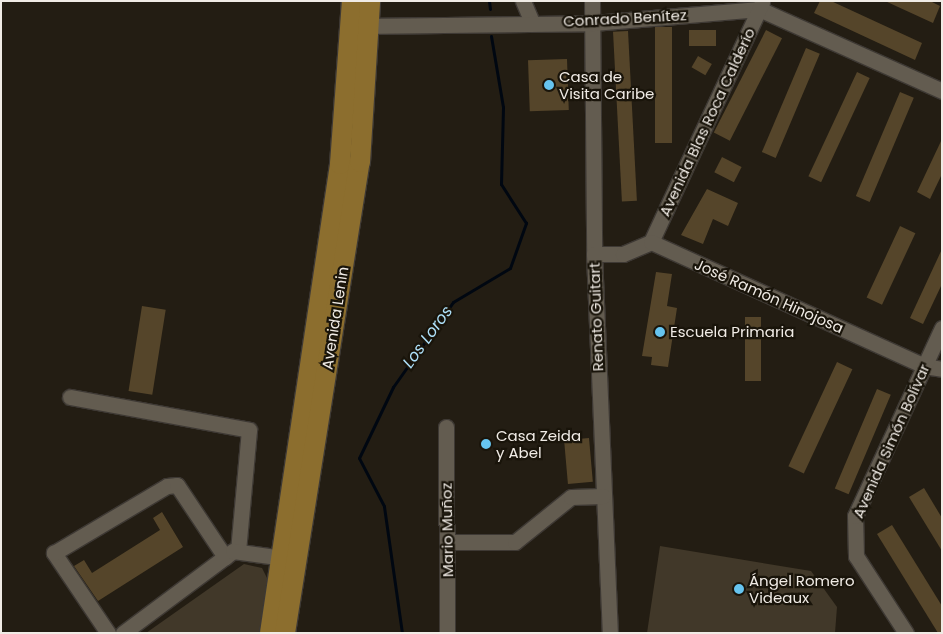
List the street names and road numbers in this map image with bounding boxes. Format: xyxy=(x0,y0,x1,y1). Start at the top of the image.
street label: Conrado Benítez xyxy=(563,6,687,30)
street label: Avenida Blas Roca Calderío xyxy=(655,25,759,219)
street label: José Ramón Hinojosa xyxy=(692,255,846,337)
street label: Renato Guitart xyxy=(585,262,607,372)
street label: Avenida Lenin xyxy=(318,265,352,371)
street label: Avenida Simón Bolívar xyxy=(849,361,933,521)
street label: Mario Muñoz xyxy=(437,483,457,577)

